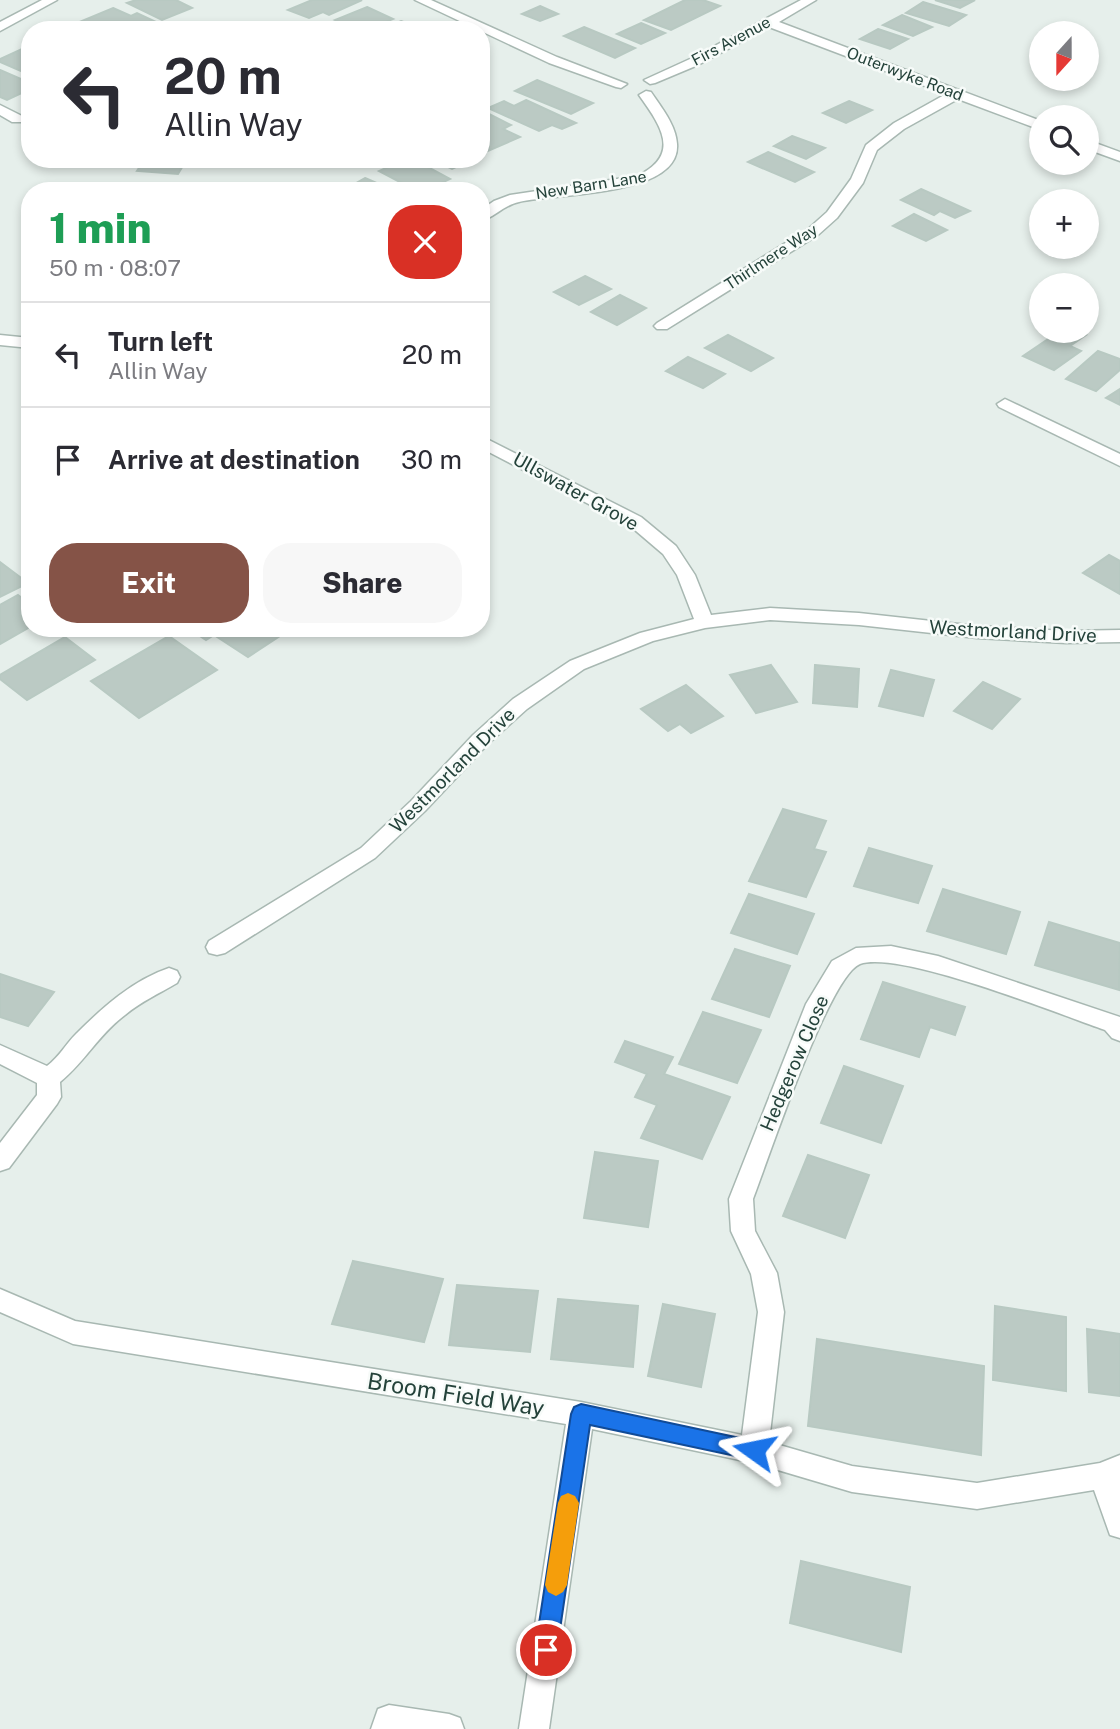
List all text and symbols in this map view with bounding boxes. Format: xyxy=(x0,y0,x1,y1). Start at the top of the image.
street label: Firs Avenue xyxy=(688,12,774,70)
north arrow xyxy=(1029,21,1099,91)
map controls xyxy=(1029,21,1099,343)
street label: Outerwyke Road xyxy=(844,43,966,105)
text: 20 m xyxy=(164,47,282,105)
icon: left xyxy=(49,49,140,140)
button: search xyxy=(1029,105,1099,175)
text: Allin Way xyxy=(164,106,303,143)
street label: New Barn Lane xyxy=(534,167,648,203)
button: + xyxy=(1029,189,1099,259)
text: 1 min xyxy=(49,203,152,252)
button: close xyxy=(388,205,462,279)
street label: Thirlmere Way xyxy=(721,220,821,294)
text: 50 m · 08:07 xyxy=(49,254,181,281)
button: − xyxy=(1029,273,1099,343)
text: Turn left xyxy=(108,326,213,357)
icon: left xyxy=(49,336,87,374)
text: 20 m xyxy=(402,339,462,370)
text: Allin Way xyxy=(108,357,208,384)
icon: arrive xyxy=(49,441,87,479)
text: Arrive at destination xyxy=(108,444,360,475)
text: 30 m xyxy=(401,444,462,475)
street label: Ullswater Grove xyxy=(509,447,643,535)
button: Exit xyxy=(49,543,249,623)
button: Share xyxy=(263,543,462,623)
street label: Westmorland Drive xyxy=(929,616,1097,646)
street label: Westmorland Drive xyxy=(385,703,519,837)
street label: Hedgerow Close xyxy=(755,992,833,1134)
street label: Broom Field Way xyxy=(366,1367,546,1421)
position arrow xyxy=(717,1413,791,1487)
pin xyxy=(516,1620,576,1680)
icon: arrive xyxy=(527,1631,565,1669)

